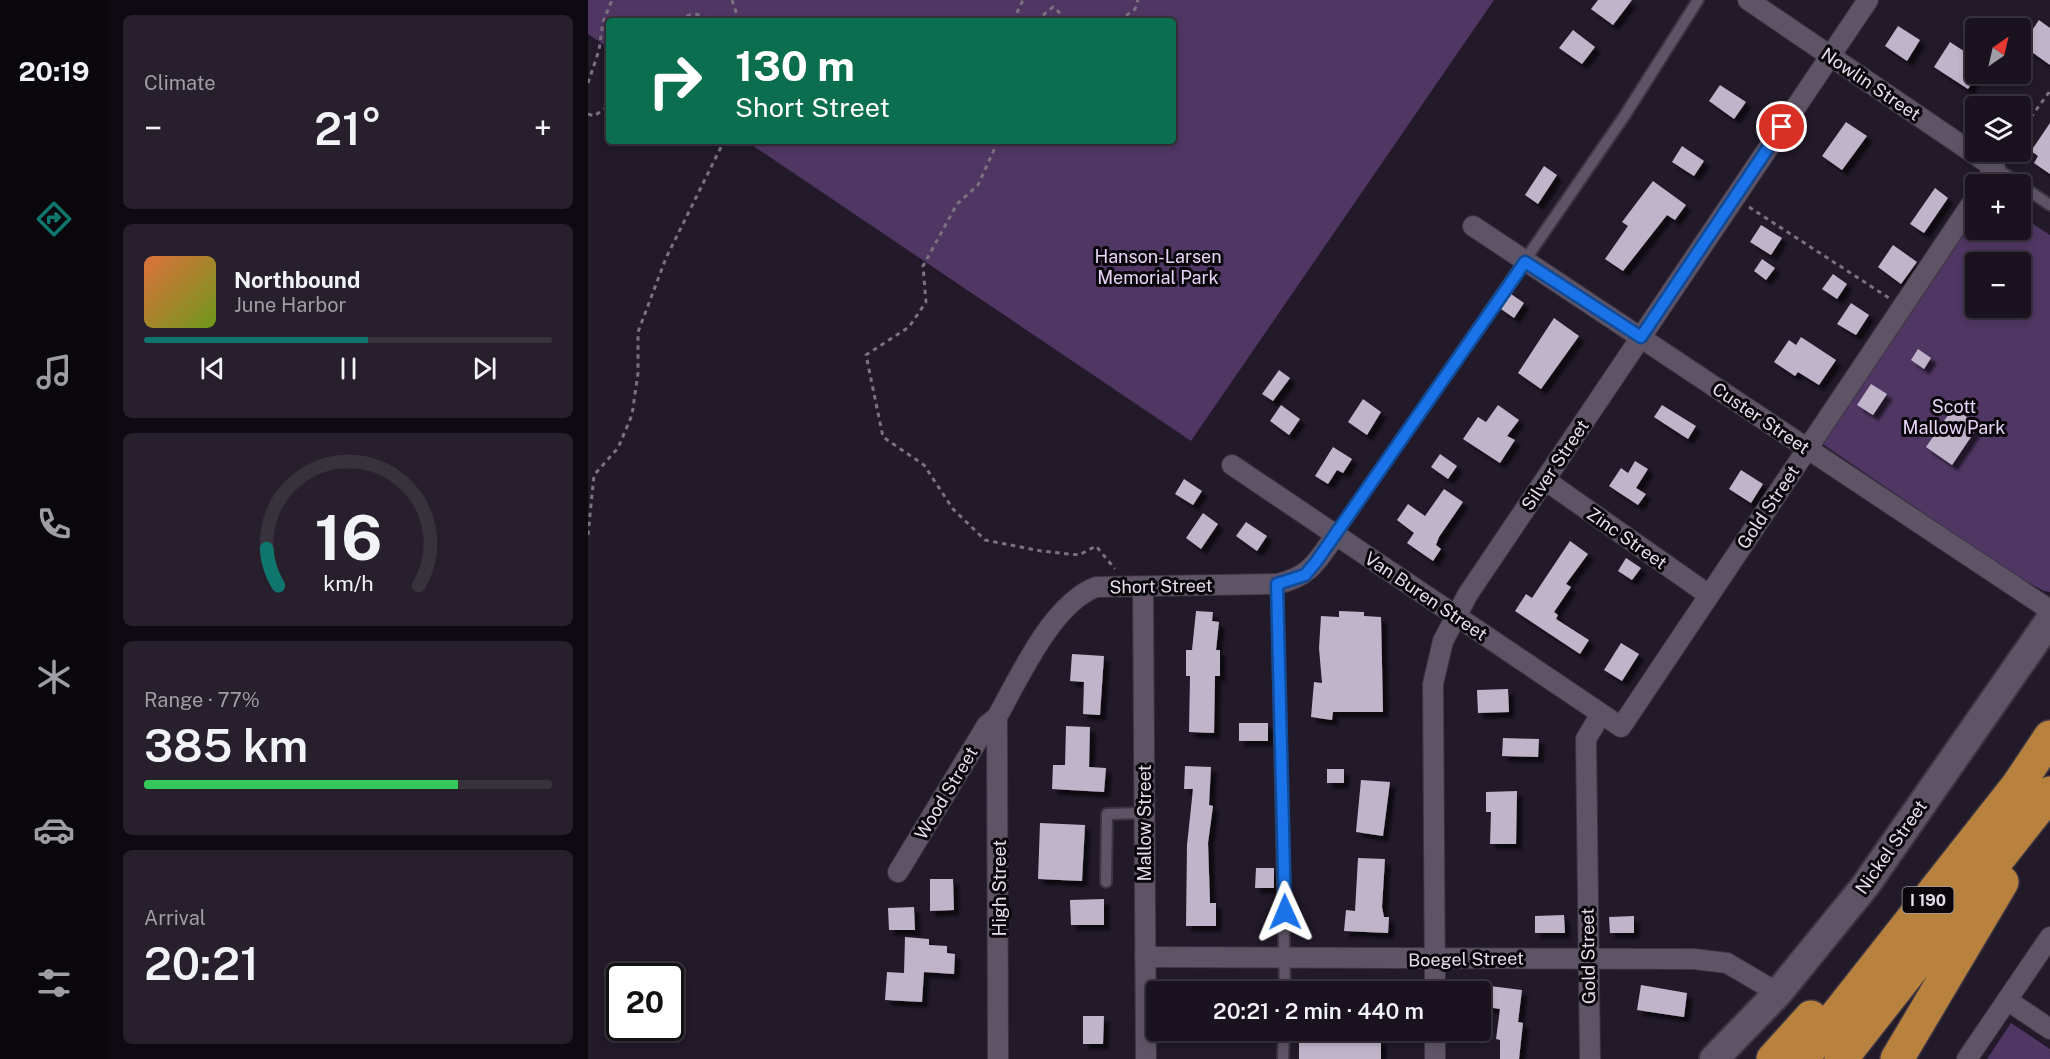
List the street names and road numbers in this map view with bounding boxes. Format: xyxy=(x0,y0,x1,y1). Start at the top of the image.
street label: Nowlin Street xyxy=(1818,43,1924,125)
street label: Custer Street xyxy=(1708,378,1814,458)
street label: Silver Street xyxy=(1517,416,1593,514)
street label: Gold Street xyxy=(1732,461,1804,553)
street label: Zinc Street xyxy=(1583,503,1671,573)
street label: Van Buren Street xyxy=(1361,547,1491,645)
street label: Short Street xyxy=(1109,575,1213,597)
street label: Wood Street xyxy=(910,743,982,843)
street label: Mallow Street xyxy=(1134,764,1155,882)
street label: Nickel Street xyxy=(1851,796,1931,898)
street label: High Street xyxy=(989,840,1010,936)
road number: I 190 xyxy=(1902,887,1954,913)
street label: Gold Street xyxy=(1577,908,1599,1004)
street label: Boegel Street xyxy=(1408,947,1524,971)

